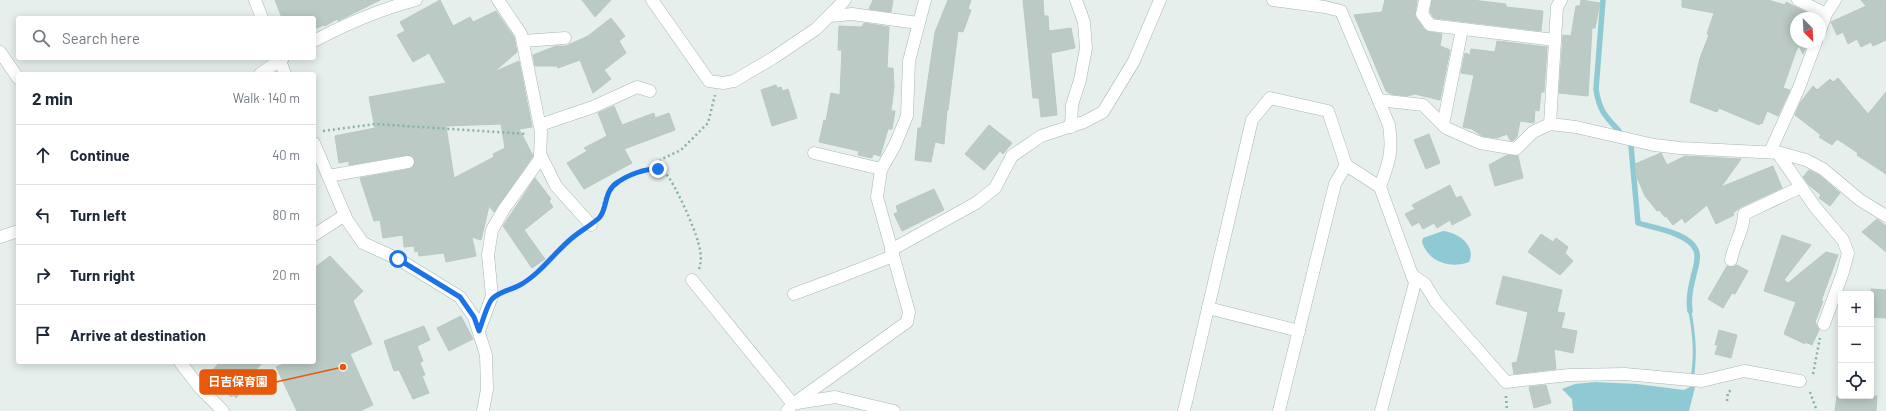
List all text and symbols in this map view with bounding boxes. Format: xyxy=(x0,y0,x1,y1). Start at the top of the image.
north arrow xyxy=(1790,12,1826,48)
search box xyxy=(16,16,316,60)
icon: search xyxy=(30,27,52,49)
text: Search here xyxy=(62,29,140,47)
text: 2 min xyxy=(32,88,73,108)
text: Walk · 140 m xyxy=(233,90,300,106)
icon: ahead xyxy=(32,144,54,166)
text: Continue xyxy=(70,146,130,164)
text: 40 m xyxy=(272,147,300,163)
route end xyxy=(649,160,667,178)
icon: left xyxy=(32,204,54,226)
text: Turn left xyxy=(70,206,126,224)
text: 80 m xyxy=(273,207,300,223)
route start xyxy=(389,250,407,268)
icon: right xyxy=(32,264,54,286)
text: Turn right xyxy=(70,266,135,284)
text: 20 m xyxy=(272,267,300,283)
map controls xyxy=(1838,291,1874,399)
button: + xyxy=(1838,291,1874,327)
icon: arrive xyxy=(32,324,54,346)
text: Arrive at destination xyxy=(70,326,206,344)
button: − xyxy=(1838,327,1874,363)
button: locate xyxy=(1838,363,1874,399)
callout: 日吉保育園 xyxy=(200,370,276,394)
text: 日吉保育園 xyxy=(208,374,268,388)

